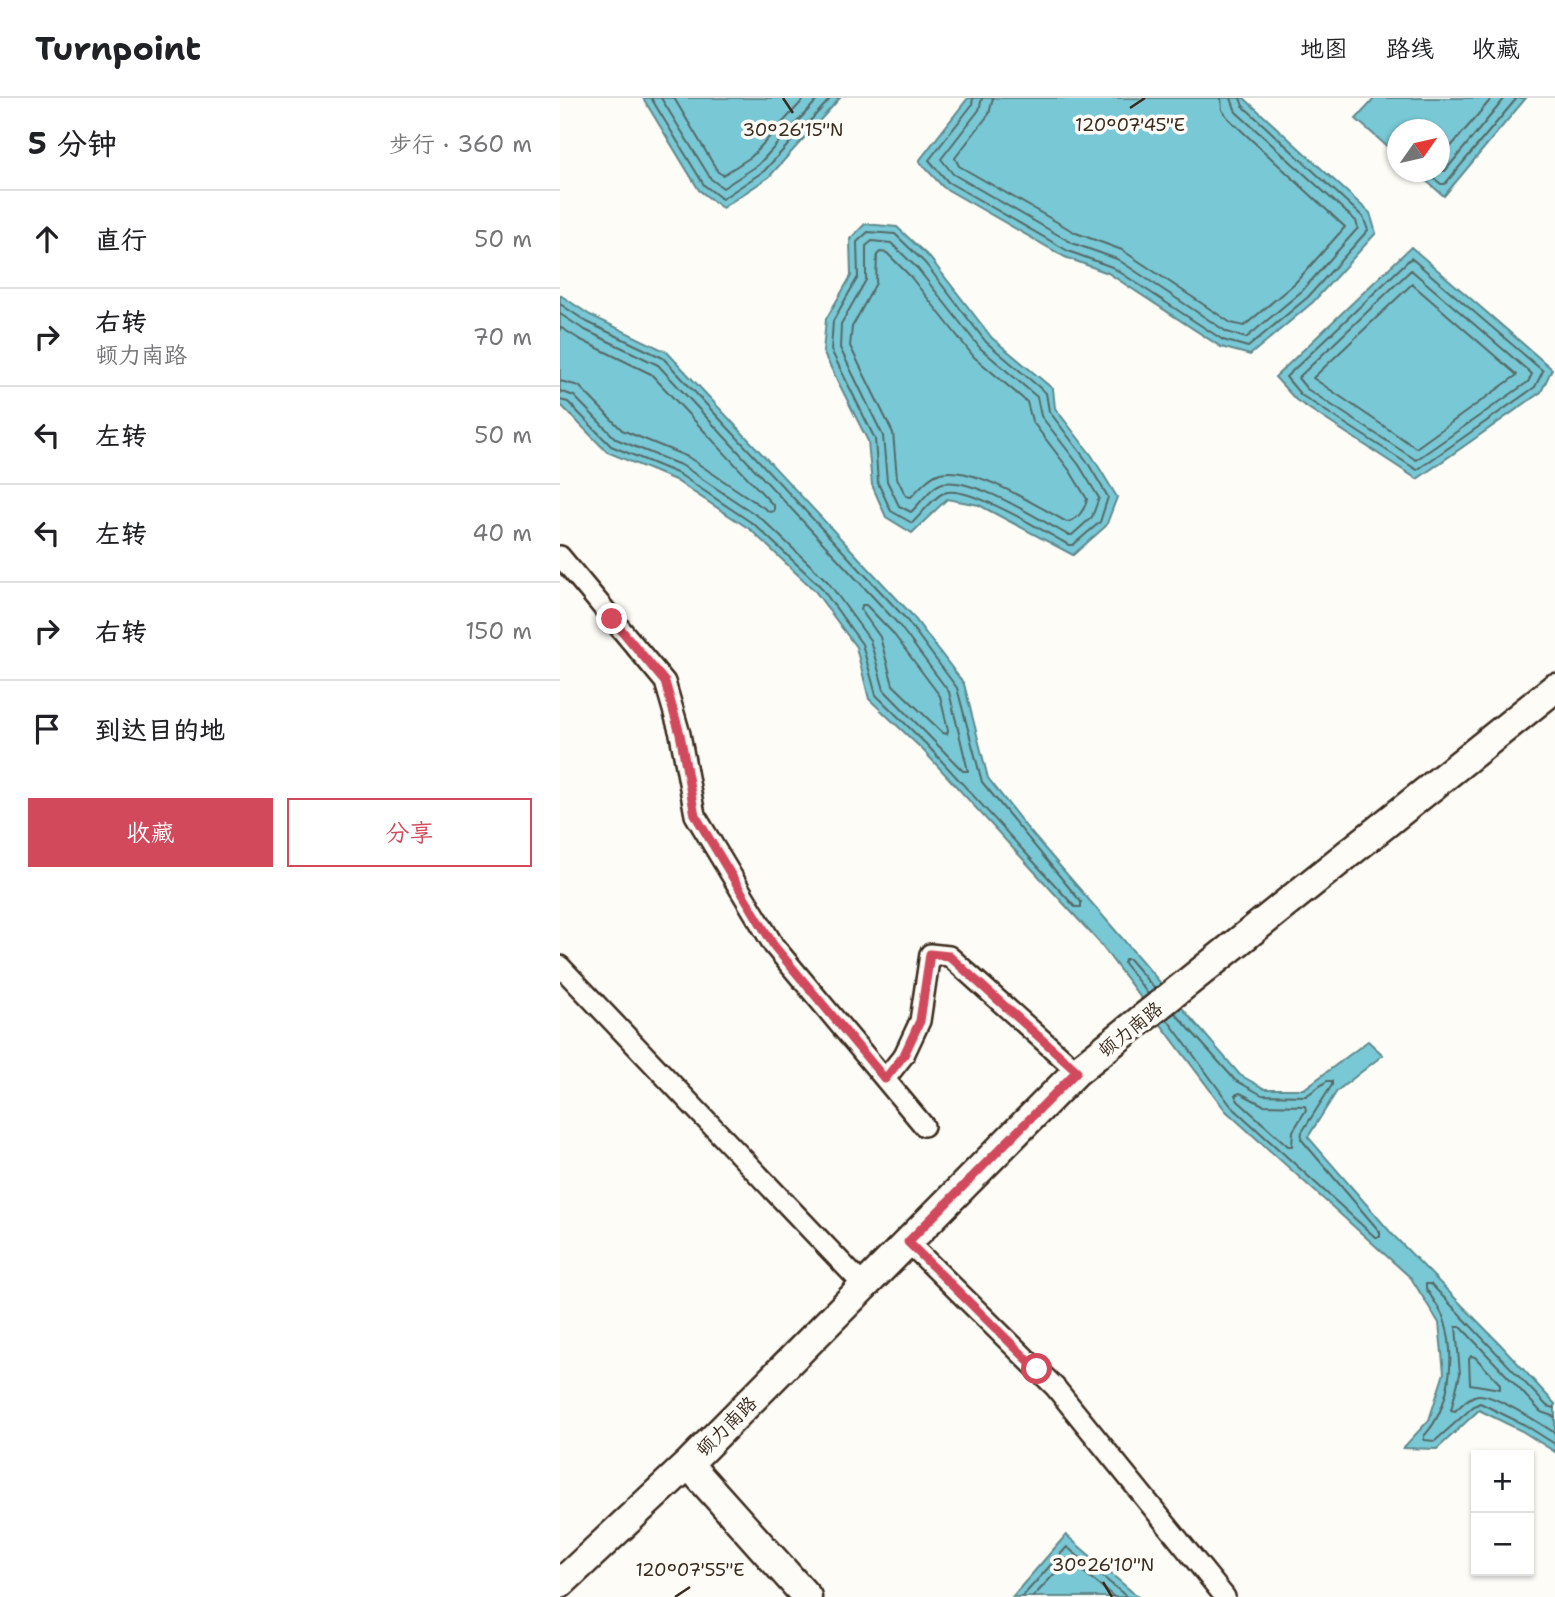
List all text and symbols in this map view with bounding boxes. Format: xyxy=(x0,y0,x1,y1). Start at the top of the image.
text: Turnpoint xyxy=(35,26,201,71)
text: 地图 xyxy=(1300,33,1348,65)
text: 路线 xyxy=(1386,33,1434,65)
text: 收藏 xyxy=(1472,33,1520,65)
text: 120°07'45"E xyxy=(1075,113,1185,137)
text: 30°26'15"N xyxy=(742,118,844,142)
north arrow xyxy=(1387,119,1450,182)
text: 5 分钟 xyxy=(28,123,117,164)
text: 步行 · 360 m xyxy=(389,129,532,159)
icon: ahead xyxy=(28,220,66,258)
text: 直行 xyxy=(95,222,147,257)
text: 50 m xyxy=(474,224,532,254)
text: 右转 xyxy=(95,304,147,339)
icon: right xyxy=(28,318,66,356)
text: 70 m xyxy=(473,322,532,352)
text: 顿力南路 xyxy=(95,340,187,370)
icon: left xyxy=(28,416,66,454)
text: 左转 xyxy=(95,418,147,453)
text: 50 m xyxy=(474,420,532,450)
icon: left xyxy=(28,514,66,552)
text: 左转 xyxy=(95,516,147,551)
text: 40 m xyxy=(472,518,532,548)
route end xyxy=(596,603,627,634)
icon: right xyxy=(28,612,66,650)
text: 右转 xyxy=(95,614,147,649)
text: 150 m xyxy=(465,616,532,646)
icon: arrive xyxy=(28,710,66,748)
text: 到达目的地 xyxy=(95,712,225,747)
button: 收藏 xyxy=(28,798,273,867)
button: 分享 xyxy=(287,798,532,867)
street label: 顿力南路 xyxy=(1093,996,1168,1063)
route start xyxy=(1021,1353,1052,1384)
street label: 顿力南路 xyxy=(691,1391,762,1462)
map controls xyxy=(1471,1450,1534,1576)
button: + xyxy=(1471,1450,1534,1513)
button: − xyxy=(1471,1513,1534,1576)
text: 30°26'10"N xyxy=(1052,1553,1154,1577)
text: 120°07'55"E xyxy=(636,1558,745,1582)

